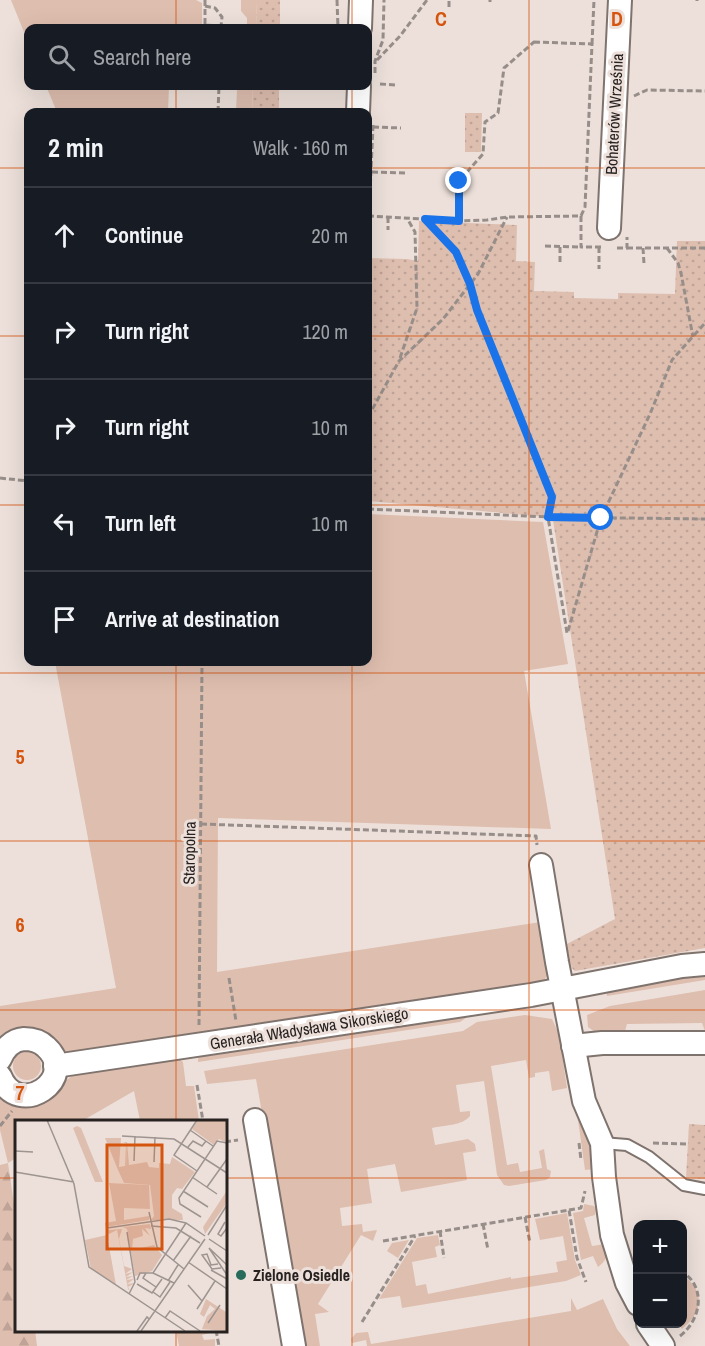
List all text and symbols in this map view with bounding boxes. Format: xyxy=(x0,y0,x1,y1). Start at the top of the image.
text: C xyxy=(435,5,447,32)
text: D xyxy=(611,5,623,32)
search box xyxy=(24,24,372,90)
icon: search xyxy=(45,41,78,74)
text: Search here xyxy=(93,42,191,72)
street label: Bohaterów Września xyxy=(600,52,628,175)
text: 2 min xyxy=(48,130,104,165)
text: Walk · 160 m xyxy=(253,134,348,161)
route end xyxy=(445,167,471,193)
icon: ahead xyxy=(48,219,81,252)
text: Continue xyxy=(105,220,183,250)
text: 20 m xyxy=(312,222,348,249)
icon: right xyxy=(48,315,81,348)
text: Turn right xyxy=(105,316,189,346)
text: 120 m xyxy=(302,318,348,345)
icon: right xyxy=(48,411,81,444)
text: Turn right xyxy=(105,412,189,442)
text: 10 m xyxy=(312,414,348,441)
route start xyxy=(587,504,613,530)
icon: left xyxy=(48,507,81,540)
text: Turn left xyxy=(105,508,176,538)
text: 10 m xyxy=(312,510,348,537)
icon: arrive xyxy=(48,603,81,636)
text: Arrive at destination xyxy=(105,604,279,634)
text: 5 xyxy=(15,743,25,770)
street label: Staropolna xyxy=(177,820,201,885)
text: 6 xyxy=(15,911,25,938)
street label: Generała Władysława Sikorskiego xyxy=(208,1001,410,1055)
text: 7 xyxy=(15,1079,25,1106)
inset map xyxy=(15,1120,226,1331)
map controls xyxy=(633,1220,687,1328)
button: + xyxy=(633,1220,687,1274)
place label: Zielone Osiedle xyxy=(253,1264,350,1286)
marker: Zielone Osiedle xyxy=(234,1268,248,1282)
button: − xyxy=(633,1274,687,1328)

